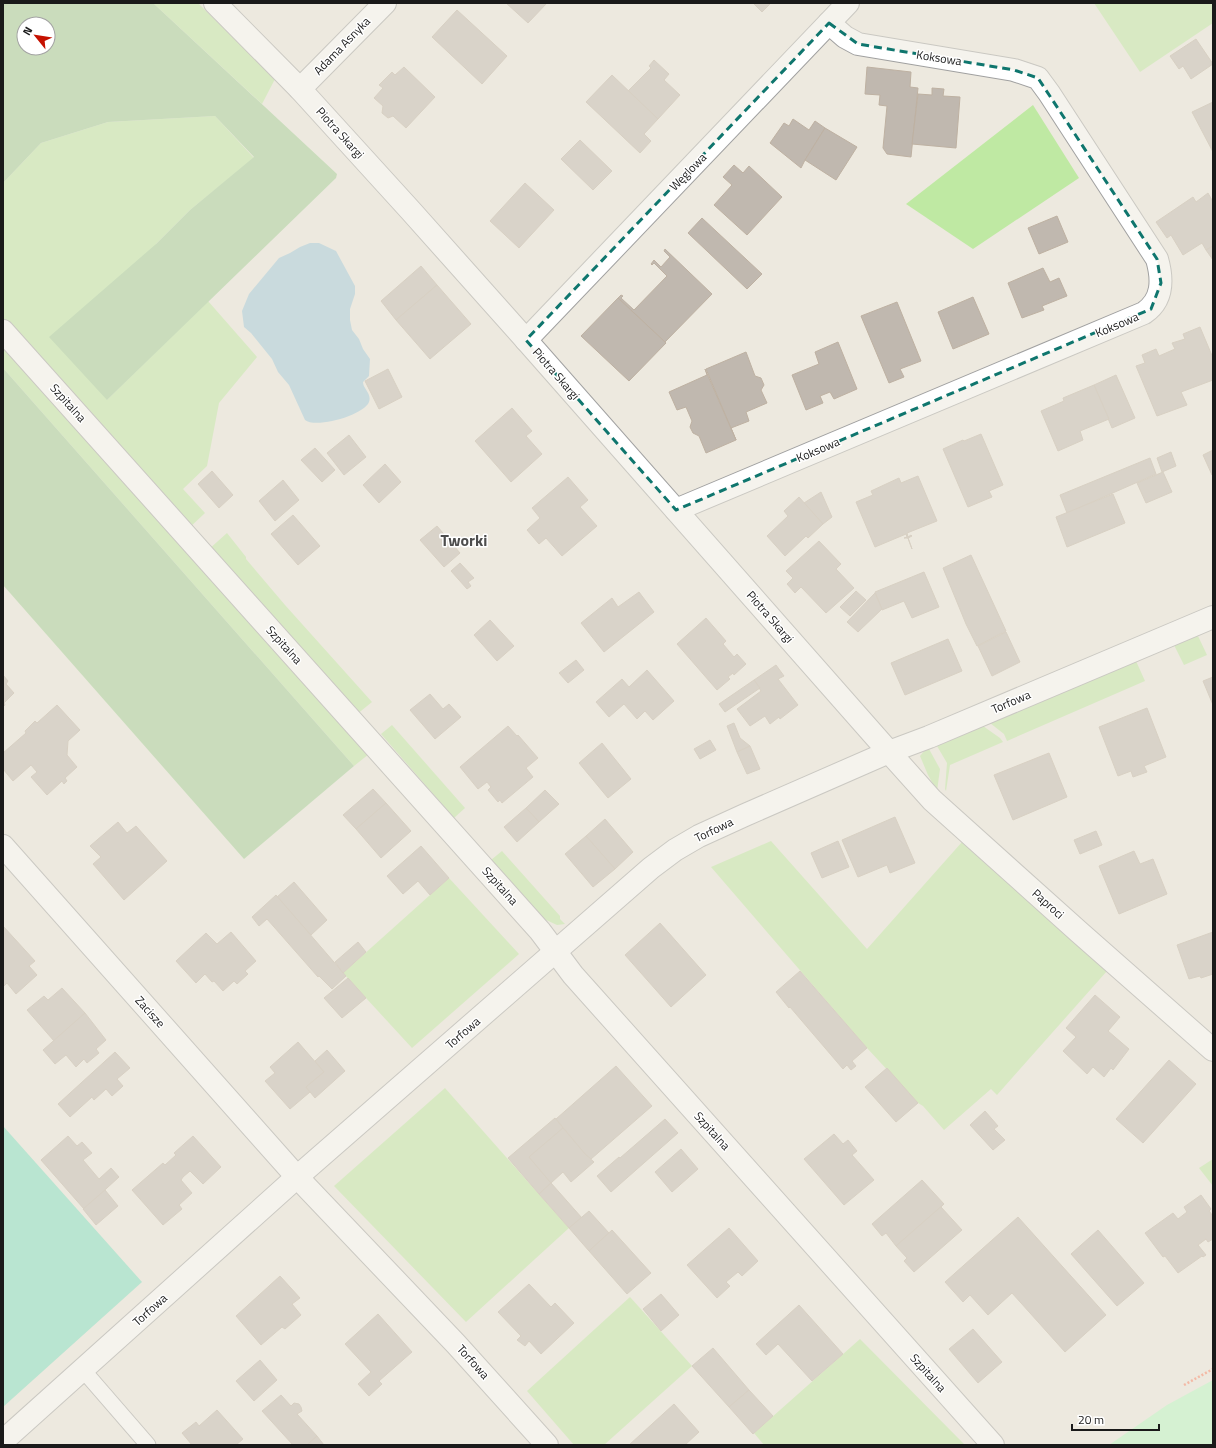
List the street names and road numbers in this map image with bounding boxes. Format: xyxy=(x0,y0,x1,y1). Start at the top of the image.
street label: Adama Asnyka xyxy=(309,12,374,79)
street label: Koksowa xyxy=(915,45,963,70)
street label: Piotra Skargi xyxy=(312,102,369,163)
street label: Węglowa xyxy=(665,148,711,195)
street label: Koksowa xyxy=(1092,307,1142,342)
street label: Piotra Skargi xyxy=(528,343,585,404)
street label: Szpitalna xyxy=(46,379,91,426)
street label: Koksowa xyxy=(793,432,843,467)
street label: Piotra Skargi xyxy=(742,586,799,647)
street label: Szpitalna xyxy=(262,621,307,668)
street label: Torfowa xyxy=(988,685,1033,718)
street label: Torfowa xyxy=(691,812,736,847)
street label: Szpitalna xyxy=(478,862,523,909)
street label: Paproci xyxy=(1028,884,1069,923)
street label: Zacisze xyxy=(131,991,170,1032)
street label: Torfowa xyxy=(441,1012,484,1053)
street label: Szpitalna xyxy=(690,1107,735,1154)
street label: Torfowa xyxy=(128,1289,171,1330)
street label: Torfowa xyxy=(453,1340,494,1383)
street label: Szpitalna xyxy=(906,1349,951,1396)

